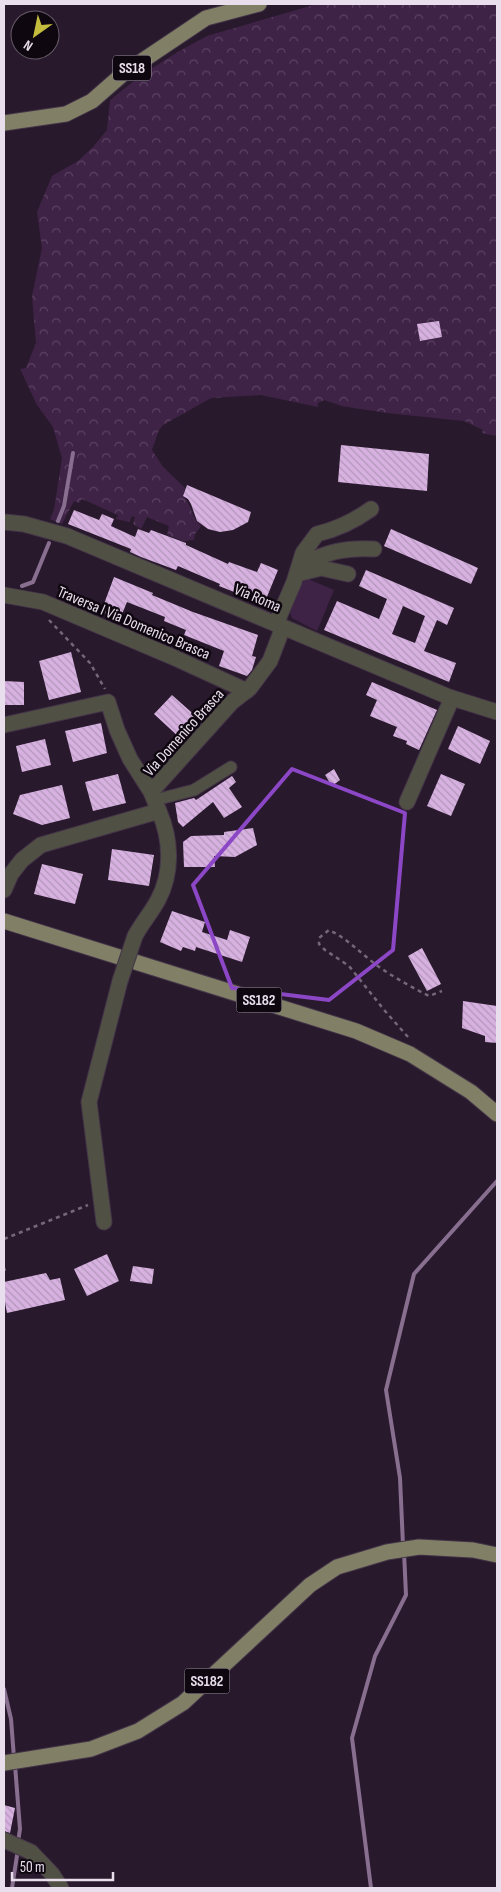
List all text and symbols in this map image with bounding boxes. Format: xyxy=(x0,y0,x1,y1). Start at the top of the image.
north arrow xyxy=(10,10,60,60)
text: N xyxy=(20,36,36,55)
road number: SS18 xyxy=(113,56,151,80)
street label: Via Roma xyxy=(231,580,284,617)
street label: Traversa I Via Domenico Brasca xyxy=(54,583,213,664)
street label: Via Domenico Brasca xyxy=(140,685,228,781)
road number: SS182 xyxy=(236,988,282,1012)
road number: SS182 xyxy=(184,1668,230,1694)
scale bar xyxy=(12,1850,114,1882)
text: 50 m xyxy=(20,1858,45,1877)

